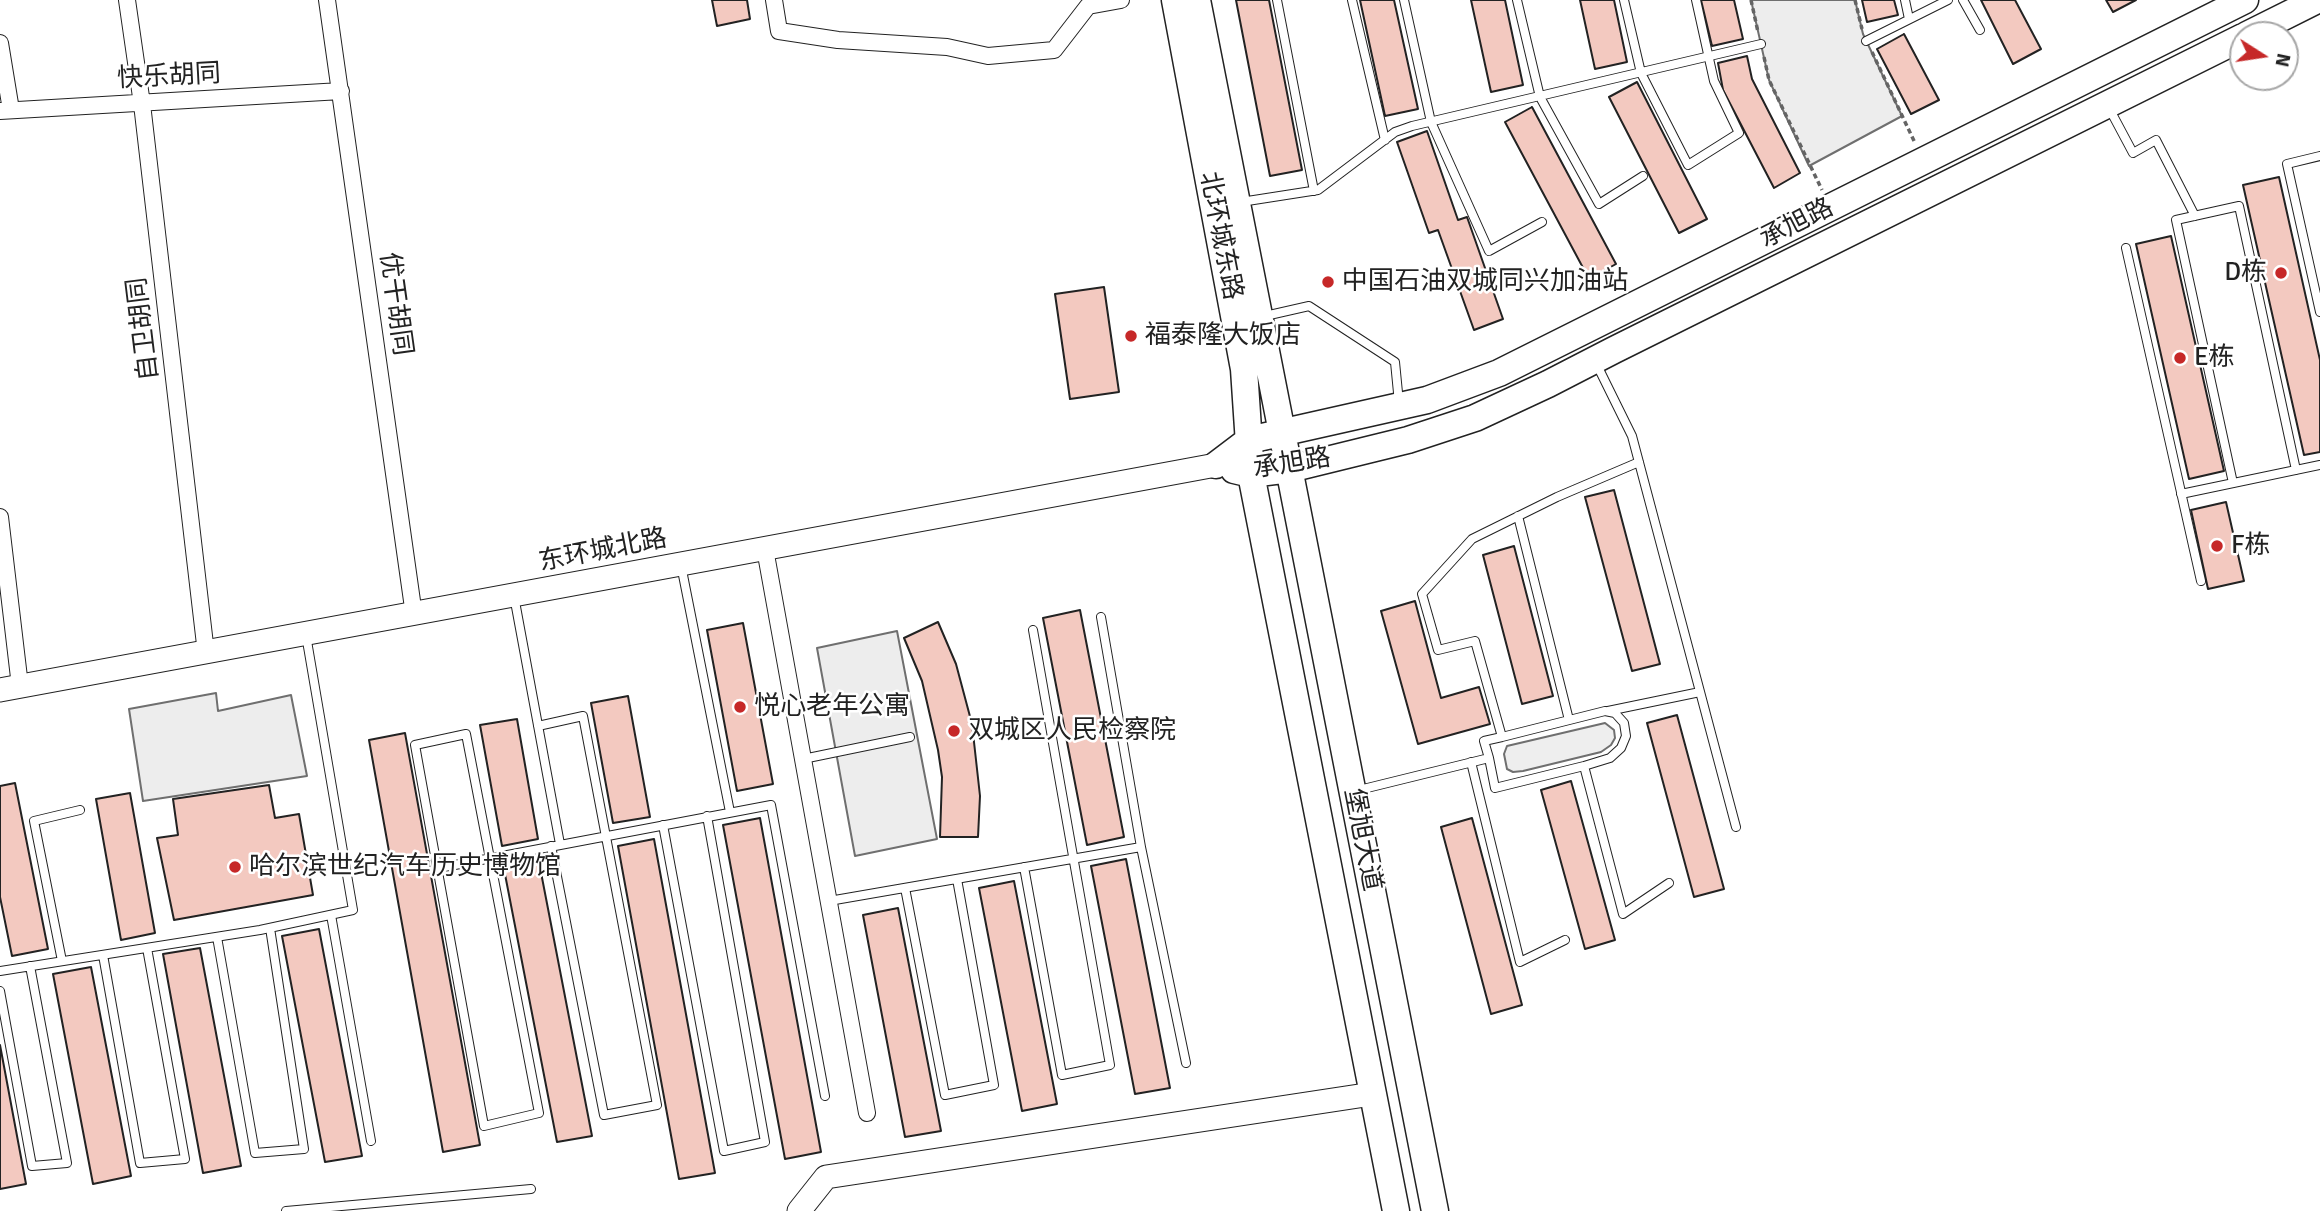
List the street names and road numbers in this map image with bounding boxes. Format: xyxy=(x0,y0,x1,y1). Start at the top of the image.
street label: 快乐胡同 xyxy=(116,59,222,95)
street label: 北环城东路 xyxy=(1192,169,1248,303)
street label: 承旭路 xyxy=(1755,192,1839,256)
street label: 优干胡同 xyxy=(372,250,418,358)
street label: 自卫胡同 xyxy=(122,275,166,383)
street label: 承旭路 xyxy=(1251,442,1333,486)
street label: 东环城北路 xyxy=(536,523,670,579)
street label: 堡旭大道 xyxy=(1337,786,1387,894)

